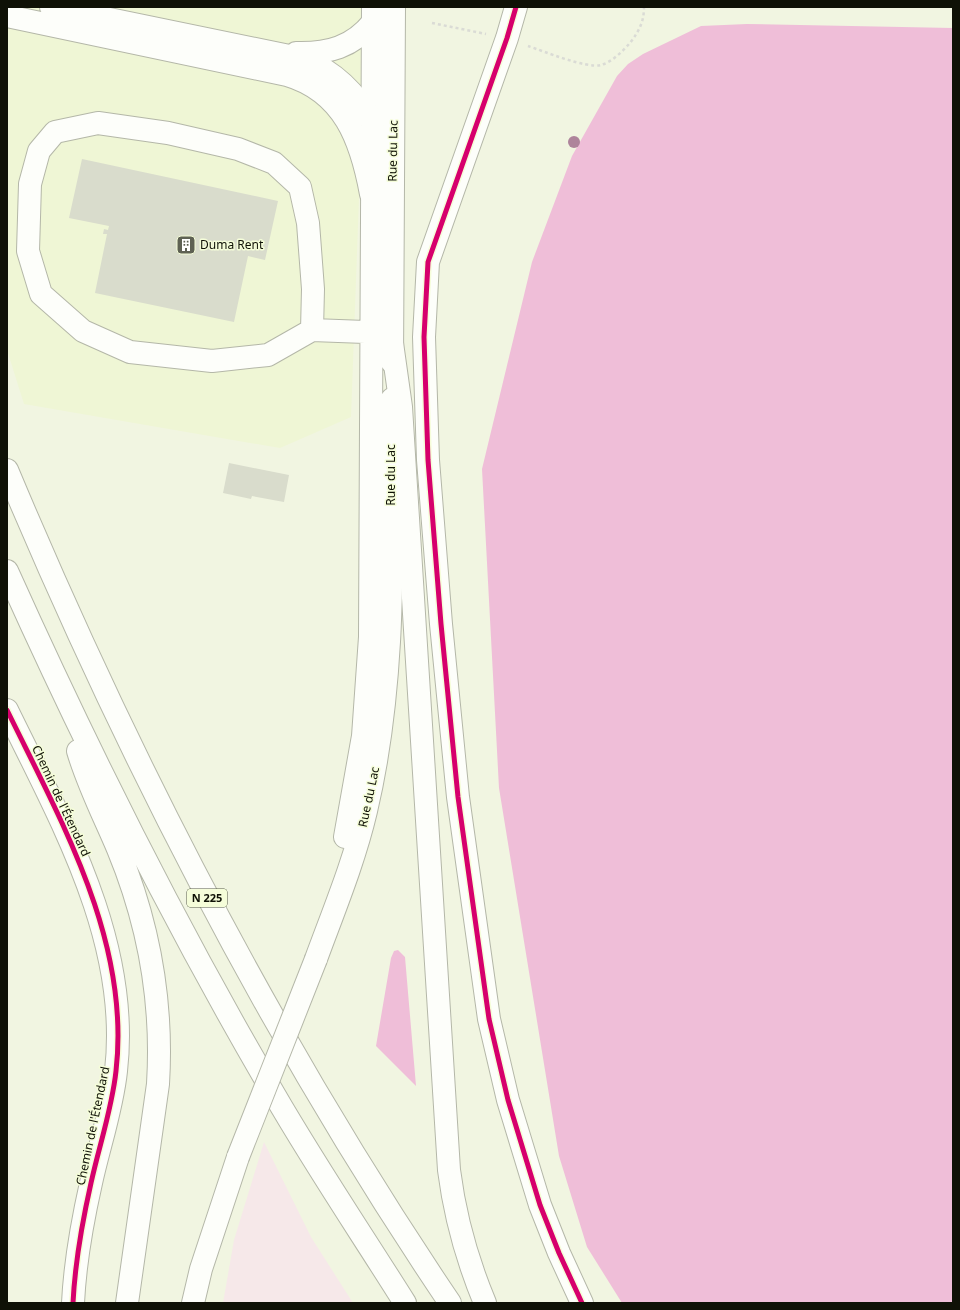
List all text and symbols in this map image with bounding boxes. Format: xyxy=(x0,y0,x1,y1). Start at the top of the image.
street label: Rue du Lac xyxy=(383,120,402,182)
building icon: Duma Rent xyxy=(175,234,197,256)
place label: Duma Rent xyxy=(200,236,264,253)
street label: Rue du Lac xyxy=(382,444,399,506)
street label: Chemin de l'Étendard xyxy=(28,742,95,859)
street label: Rue du Lac xyxy=(354,765,383,829)
road number: N 225 xyxy=(187,889,227,907)
street label: Chemin de l'Étendard xyxy=(72,1065,113,1187)

